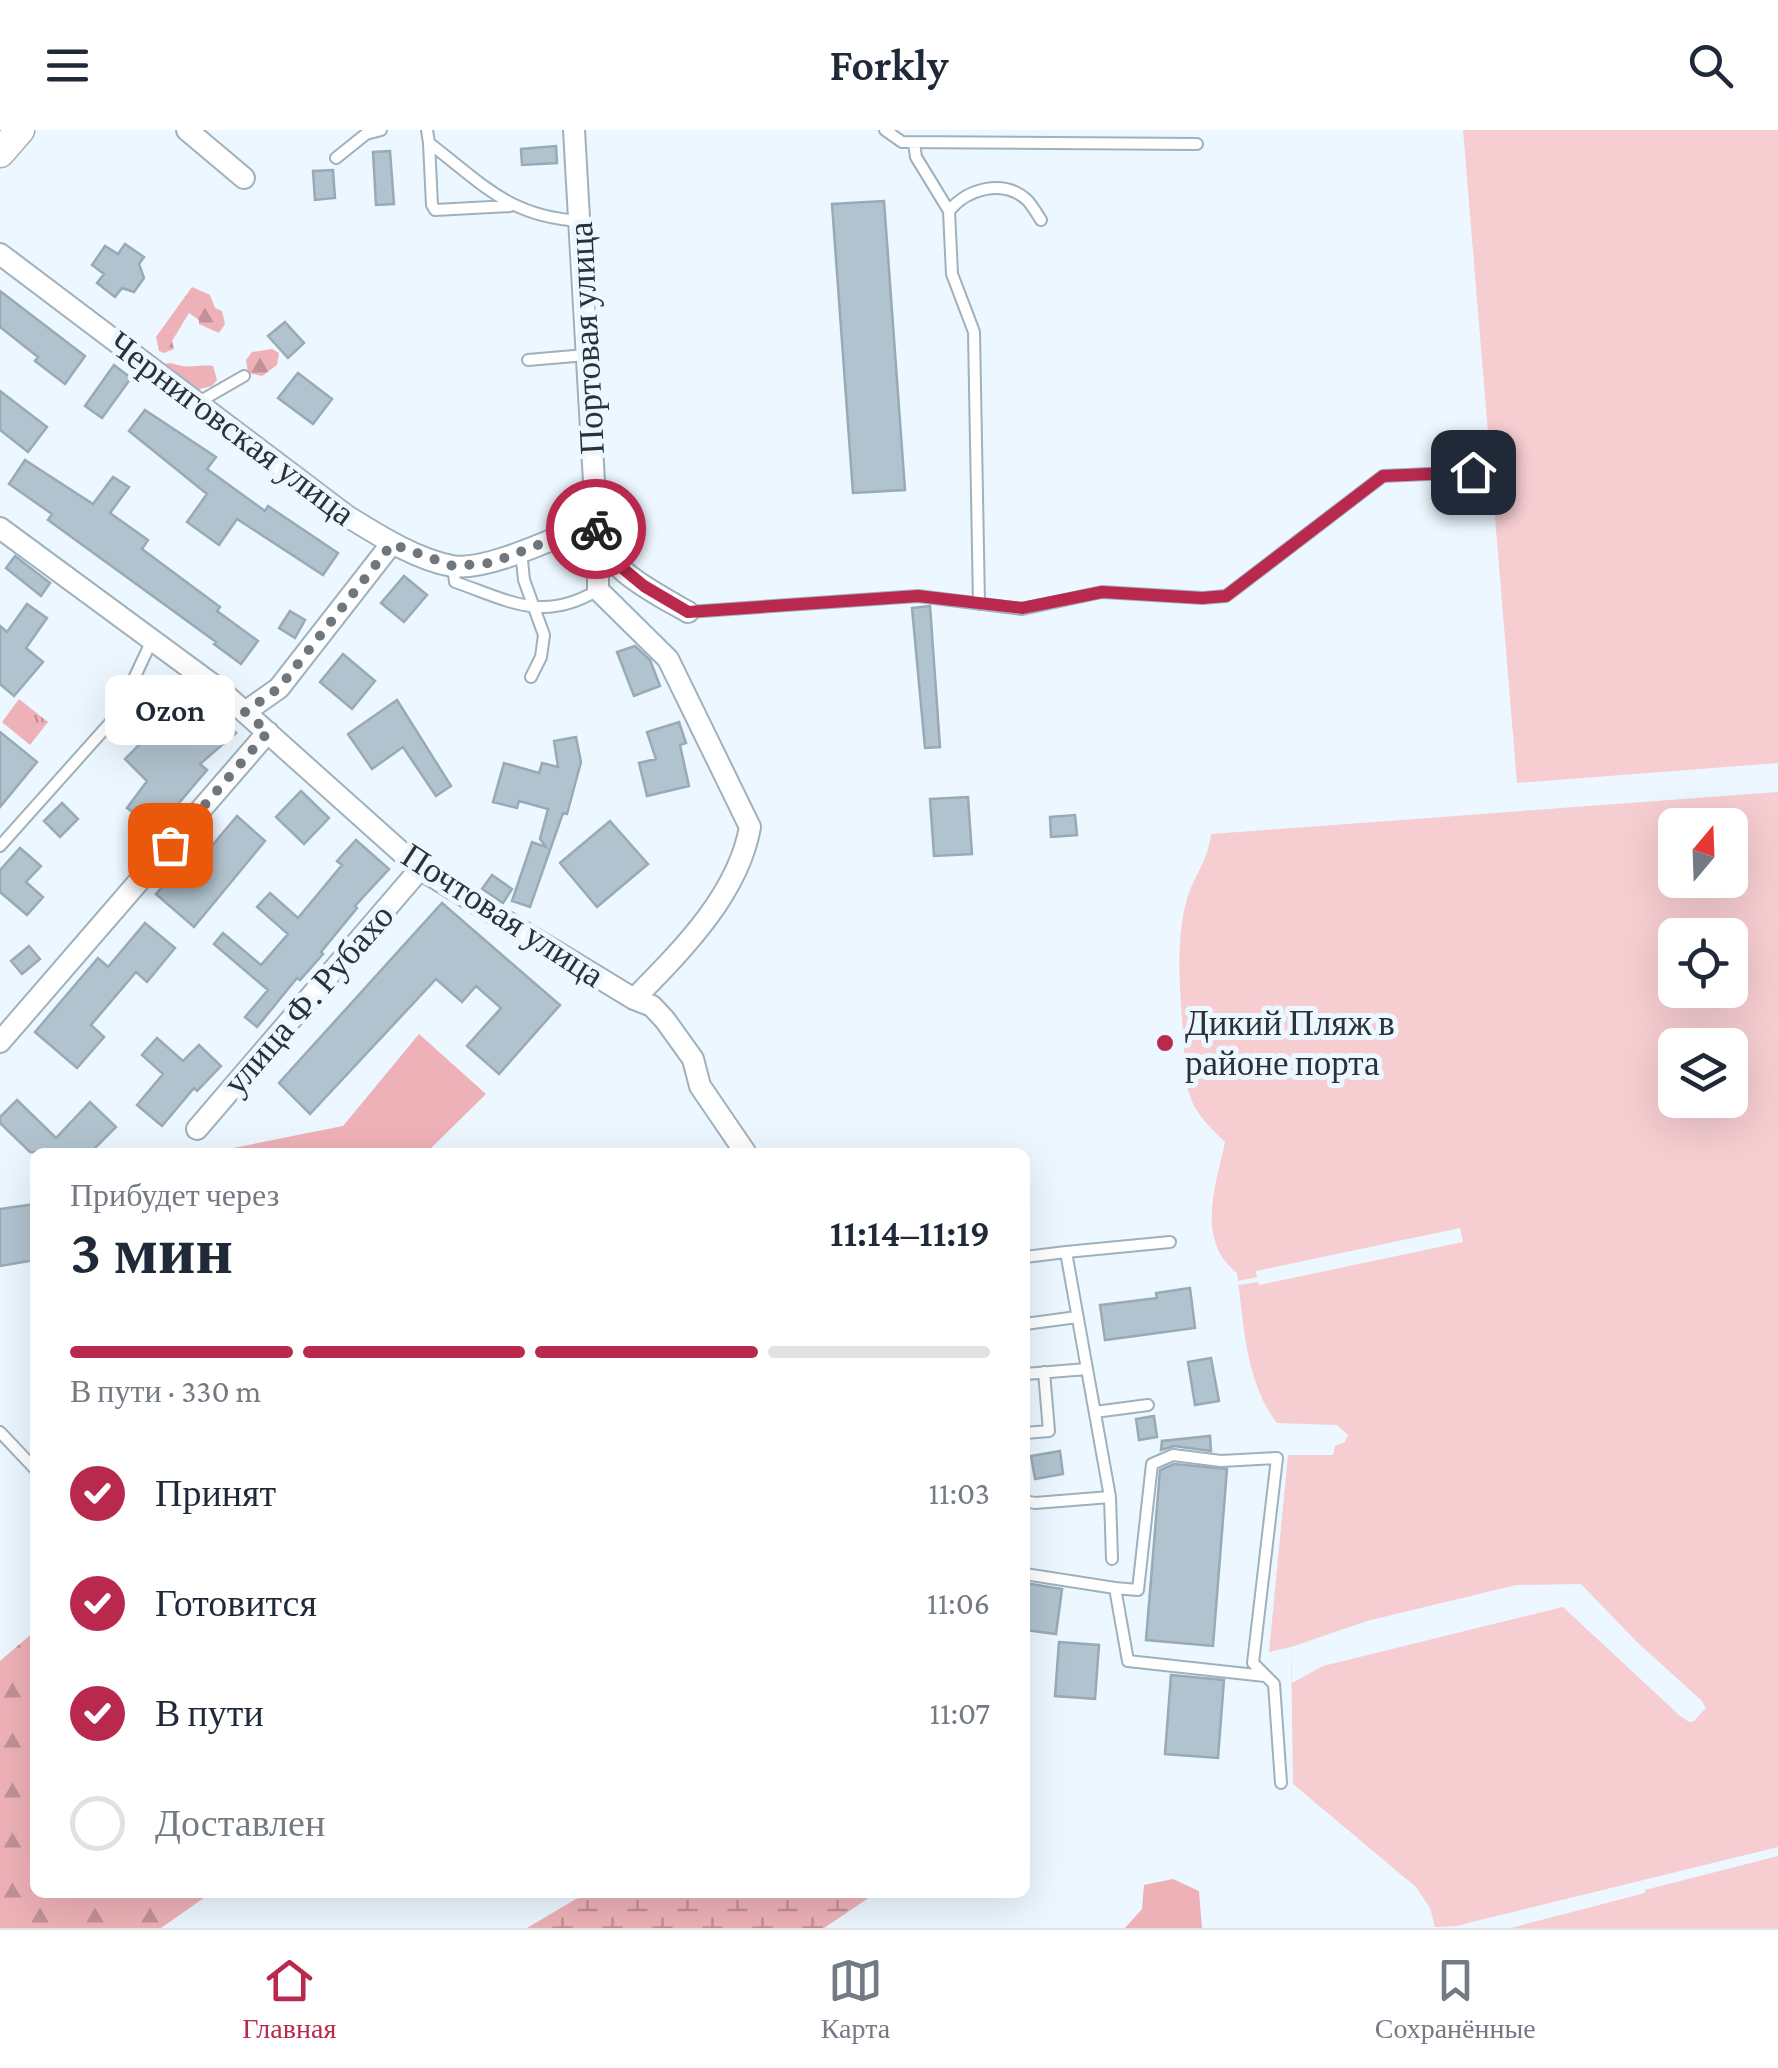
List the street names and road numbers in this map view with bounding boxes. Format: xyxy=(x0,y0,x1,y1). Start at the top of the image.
street label: Портовая улица xyxy=(561,220,612,455)
street label: Черниговская улица xyxy=(101,323,362,534)
street label: Почтовая улица xyxy=(395,836,611,995)
street label: улица Ф. Рубахо xyxy=(215,896,401,1102)

